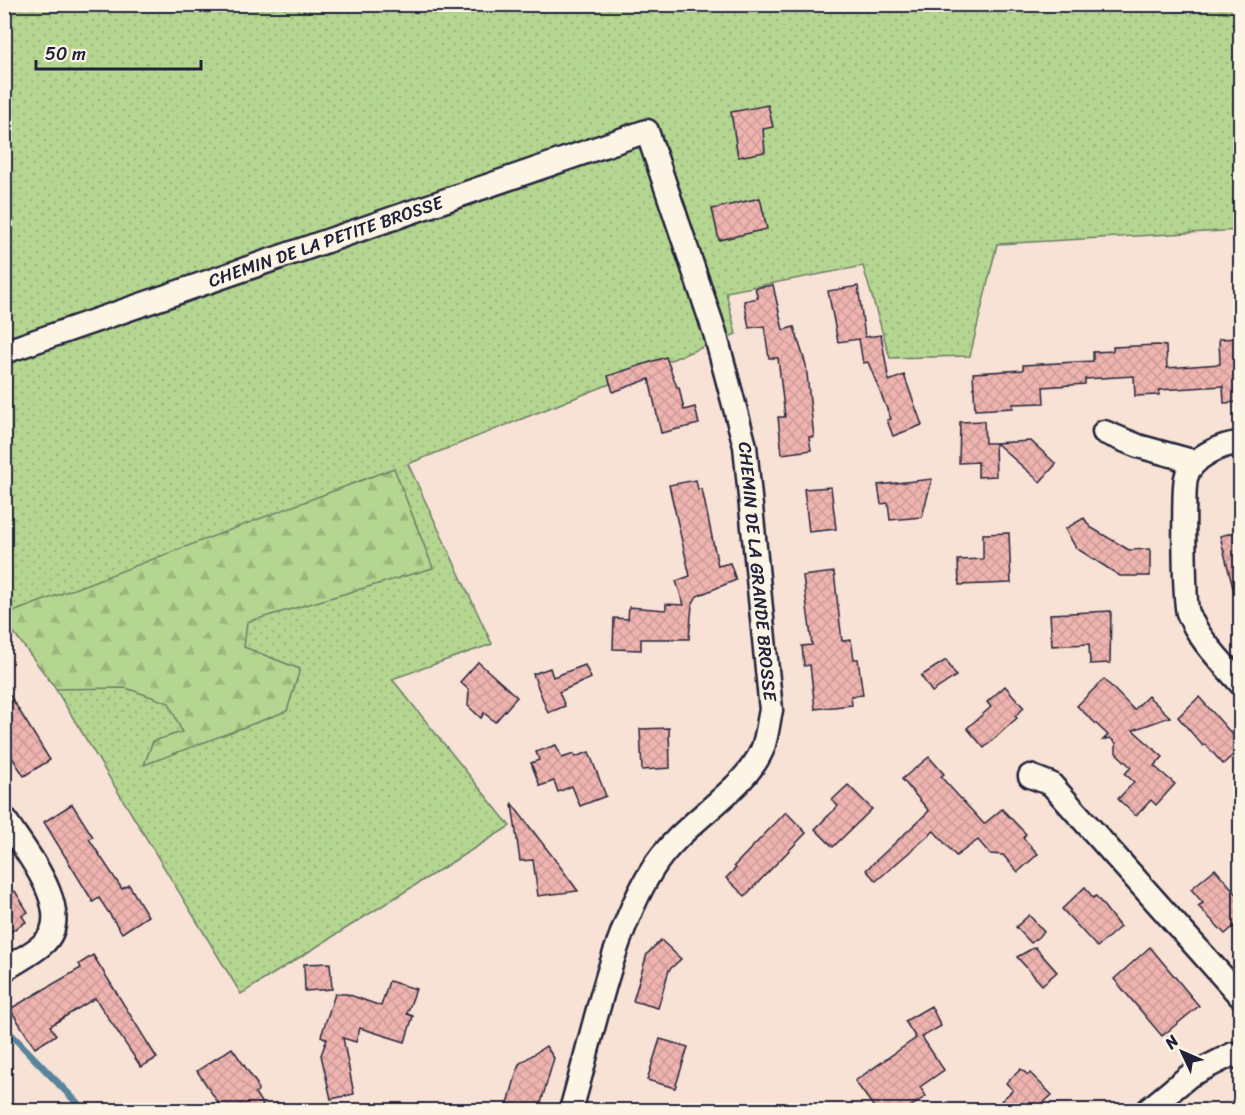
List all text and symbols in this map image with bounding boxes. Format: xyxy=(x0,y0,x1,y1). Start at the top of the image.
scale bar xyxy=(36,33,201,71)
text: 50 m xyxy=(45,38,86,70)
street label: CHEMIN DE LA PETITE BROSSE xyxy=(204,186,448,297)
street label: CHEMIN DE LA GRANDE BROSSE xyxy=(729,440,786,703)
north arrow xyxy=(1152,1022,1212,1082)
text: N xyxy=(1157,1027,1186,1057)

